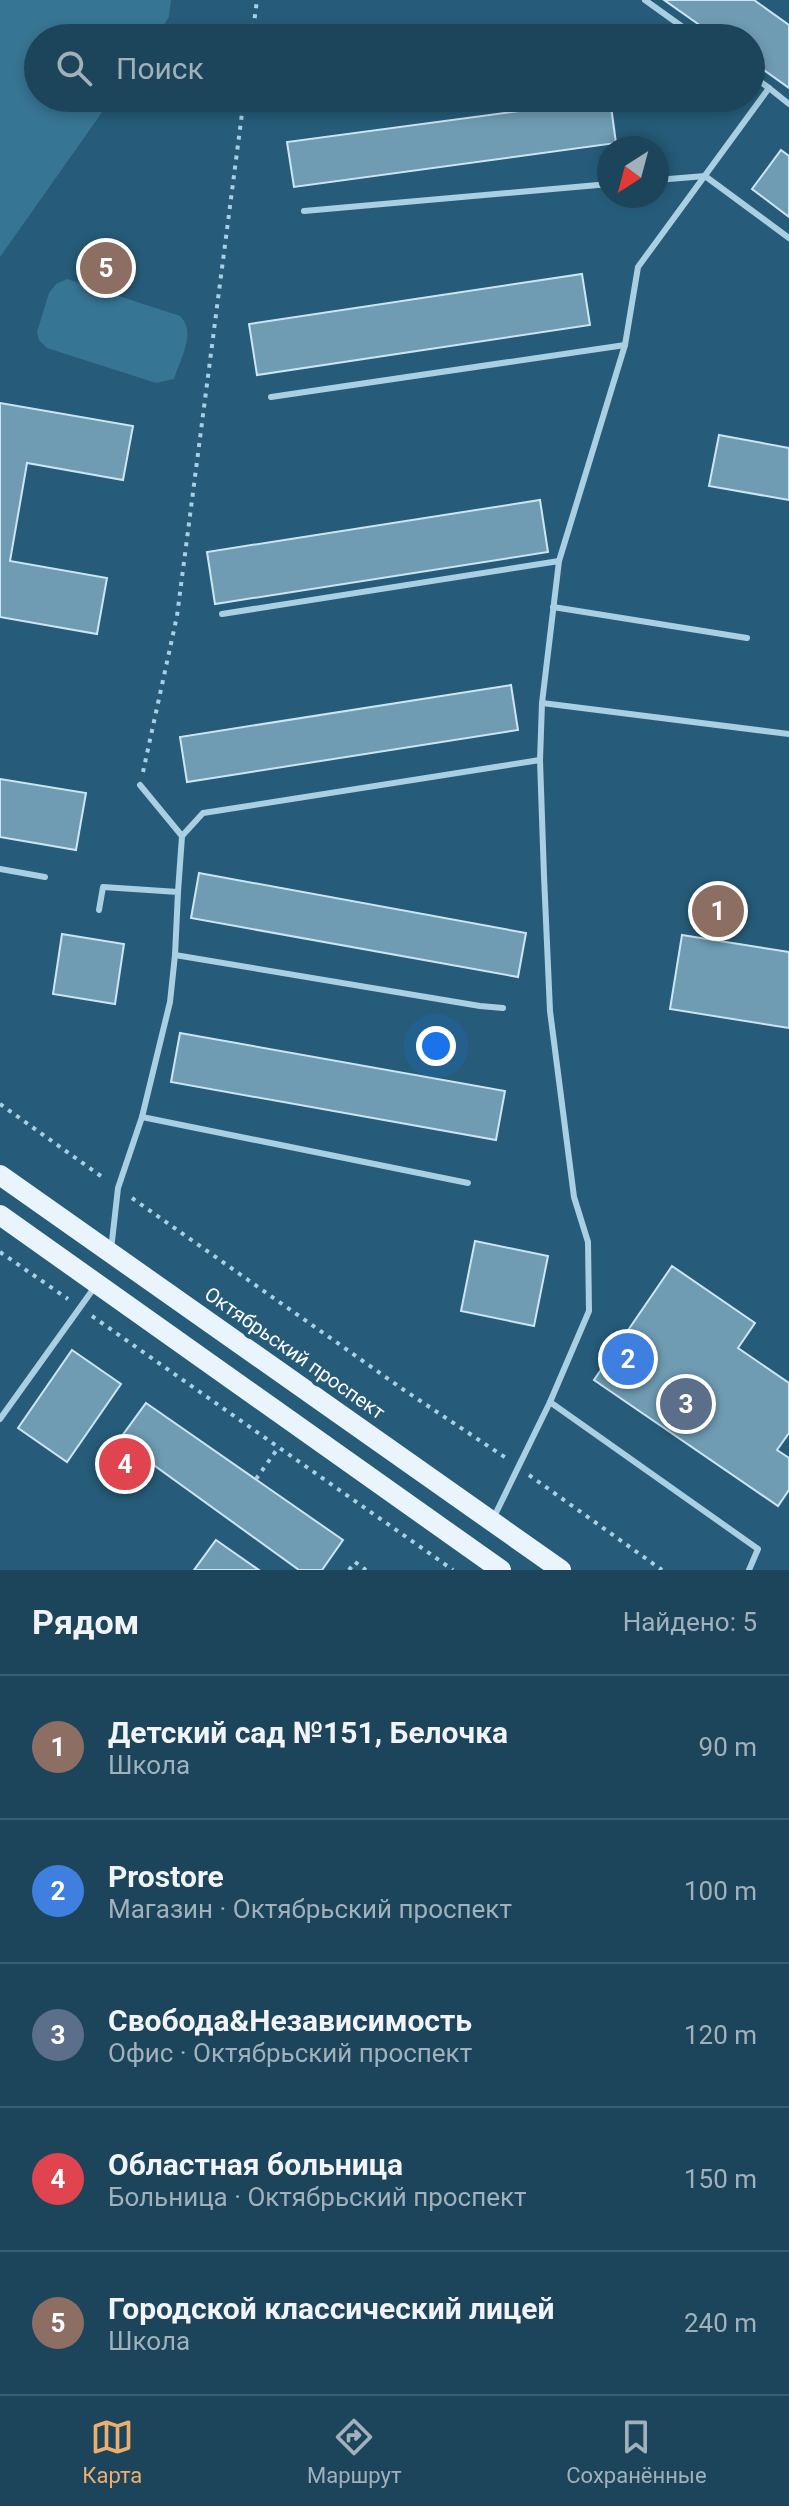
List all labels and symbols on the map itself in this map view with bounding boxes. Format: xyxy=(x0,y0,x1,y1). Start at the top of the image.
north arrow xyxy=(597,136,669,208)
pin: 5 xyxy=(80,238,132,298)
pin: 1 xyxy=(692,881,744,941)
your location xyxy=(416,1026,456,1066)
street label: Октябрьский проспект xyxy=(200,1282,390,1425)
pin: 2 xyxy=(602,1329,654,1389)
pin: 3 xyxy=(660,1374,712,1434)
pin: 4 xyxy=(99,1434,151,1494)

